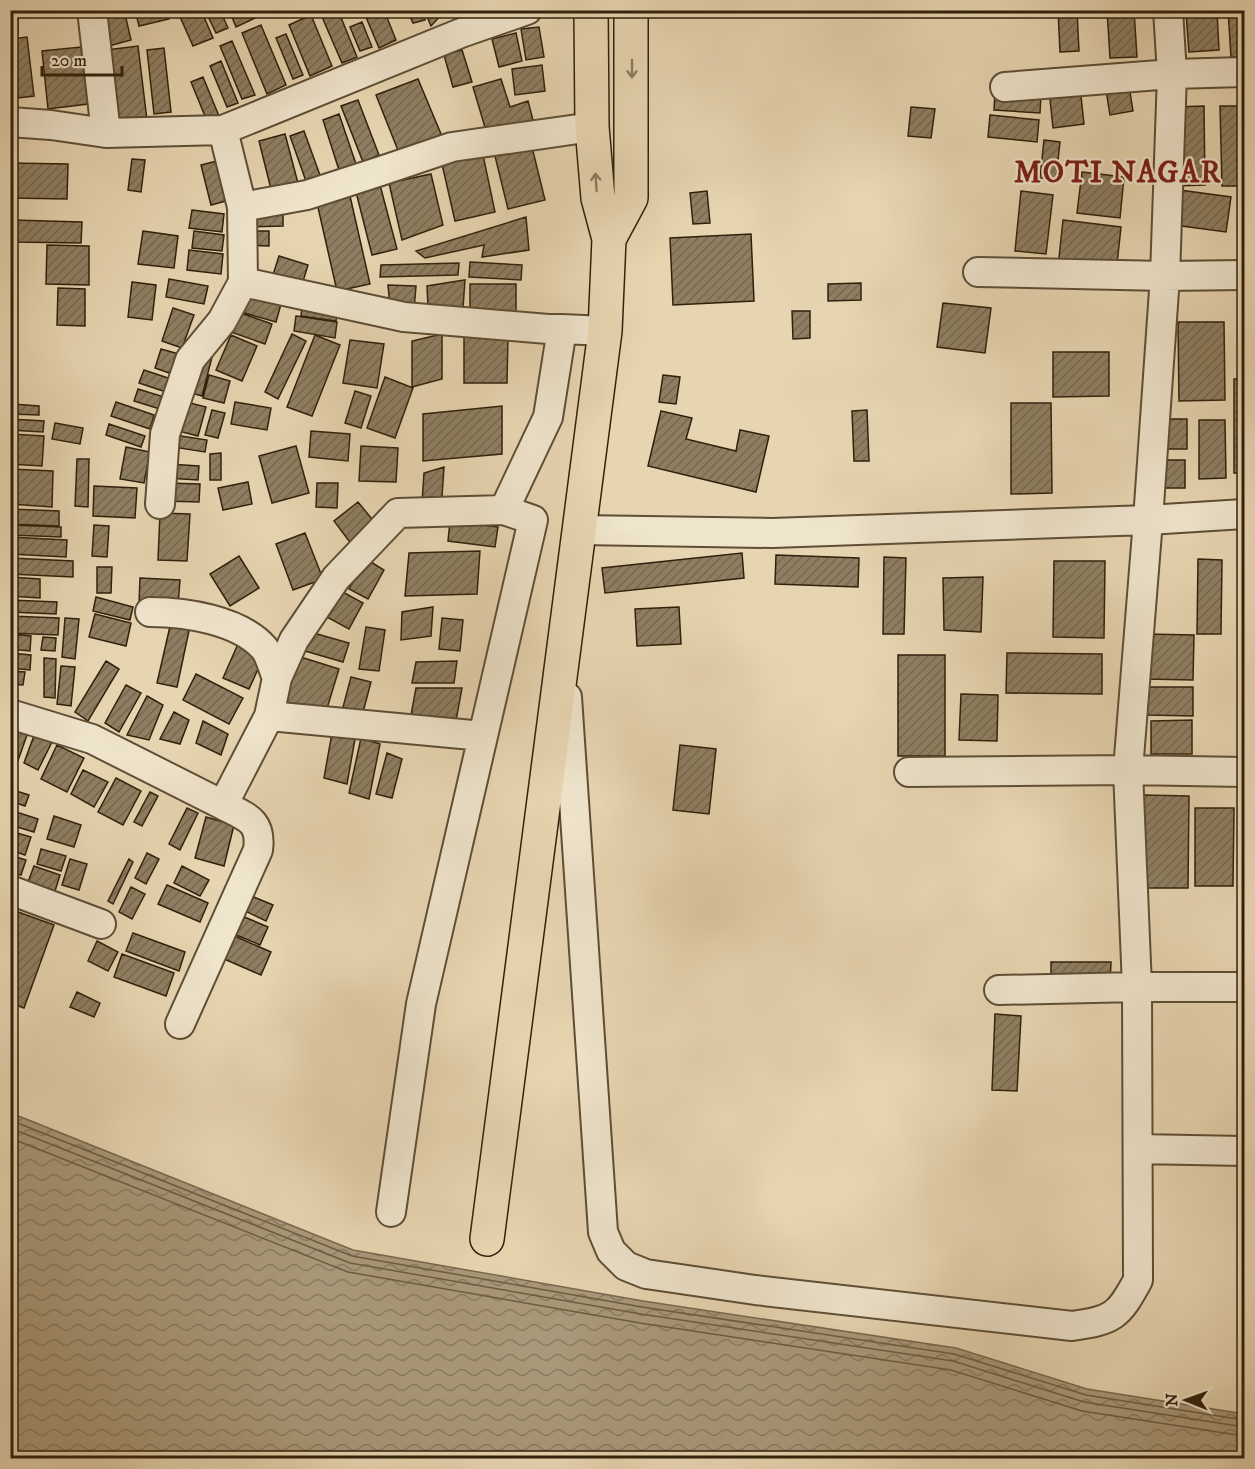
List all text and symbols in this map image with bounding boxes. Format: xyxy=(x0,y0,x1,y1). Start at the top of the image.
scale bar xyxy=(42,39,122,77)
text: 20 m xyxy=(51,50,87,72)
one-way arrow xyxy=(626,58,637,78)
district label: MOTI NAGAR xyxy=(1014,155,1222,192)
one-way arrow xyxy=(591,173,602,193)
north arrow xyxy=(1156,1370,1216,1430)
text: N xyxy=(1162,1393,1182,1406)

